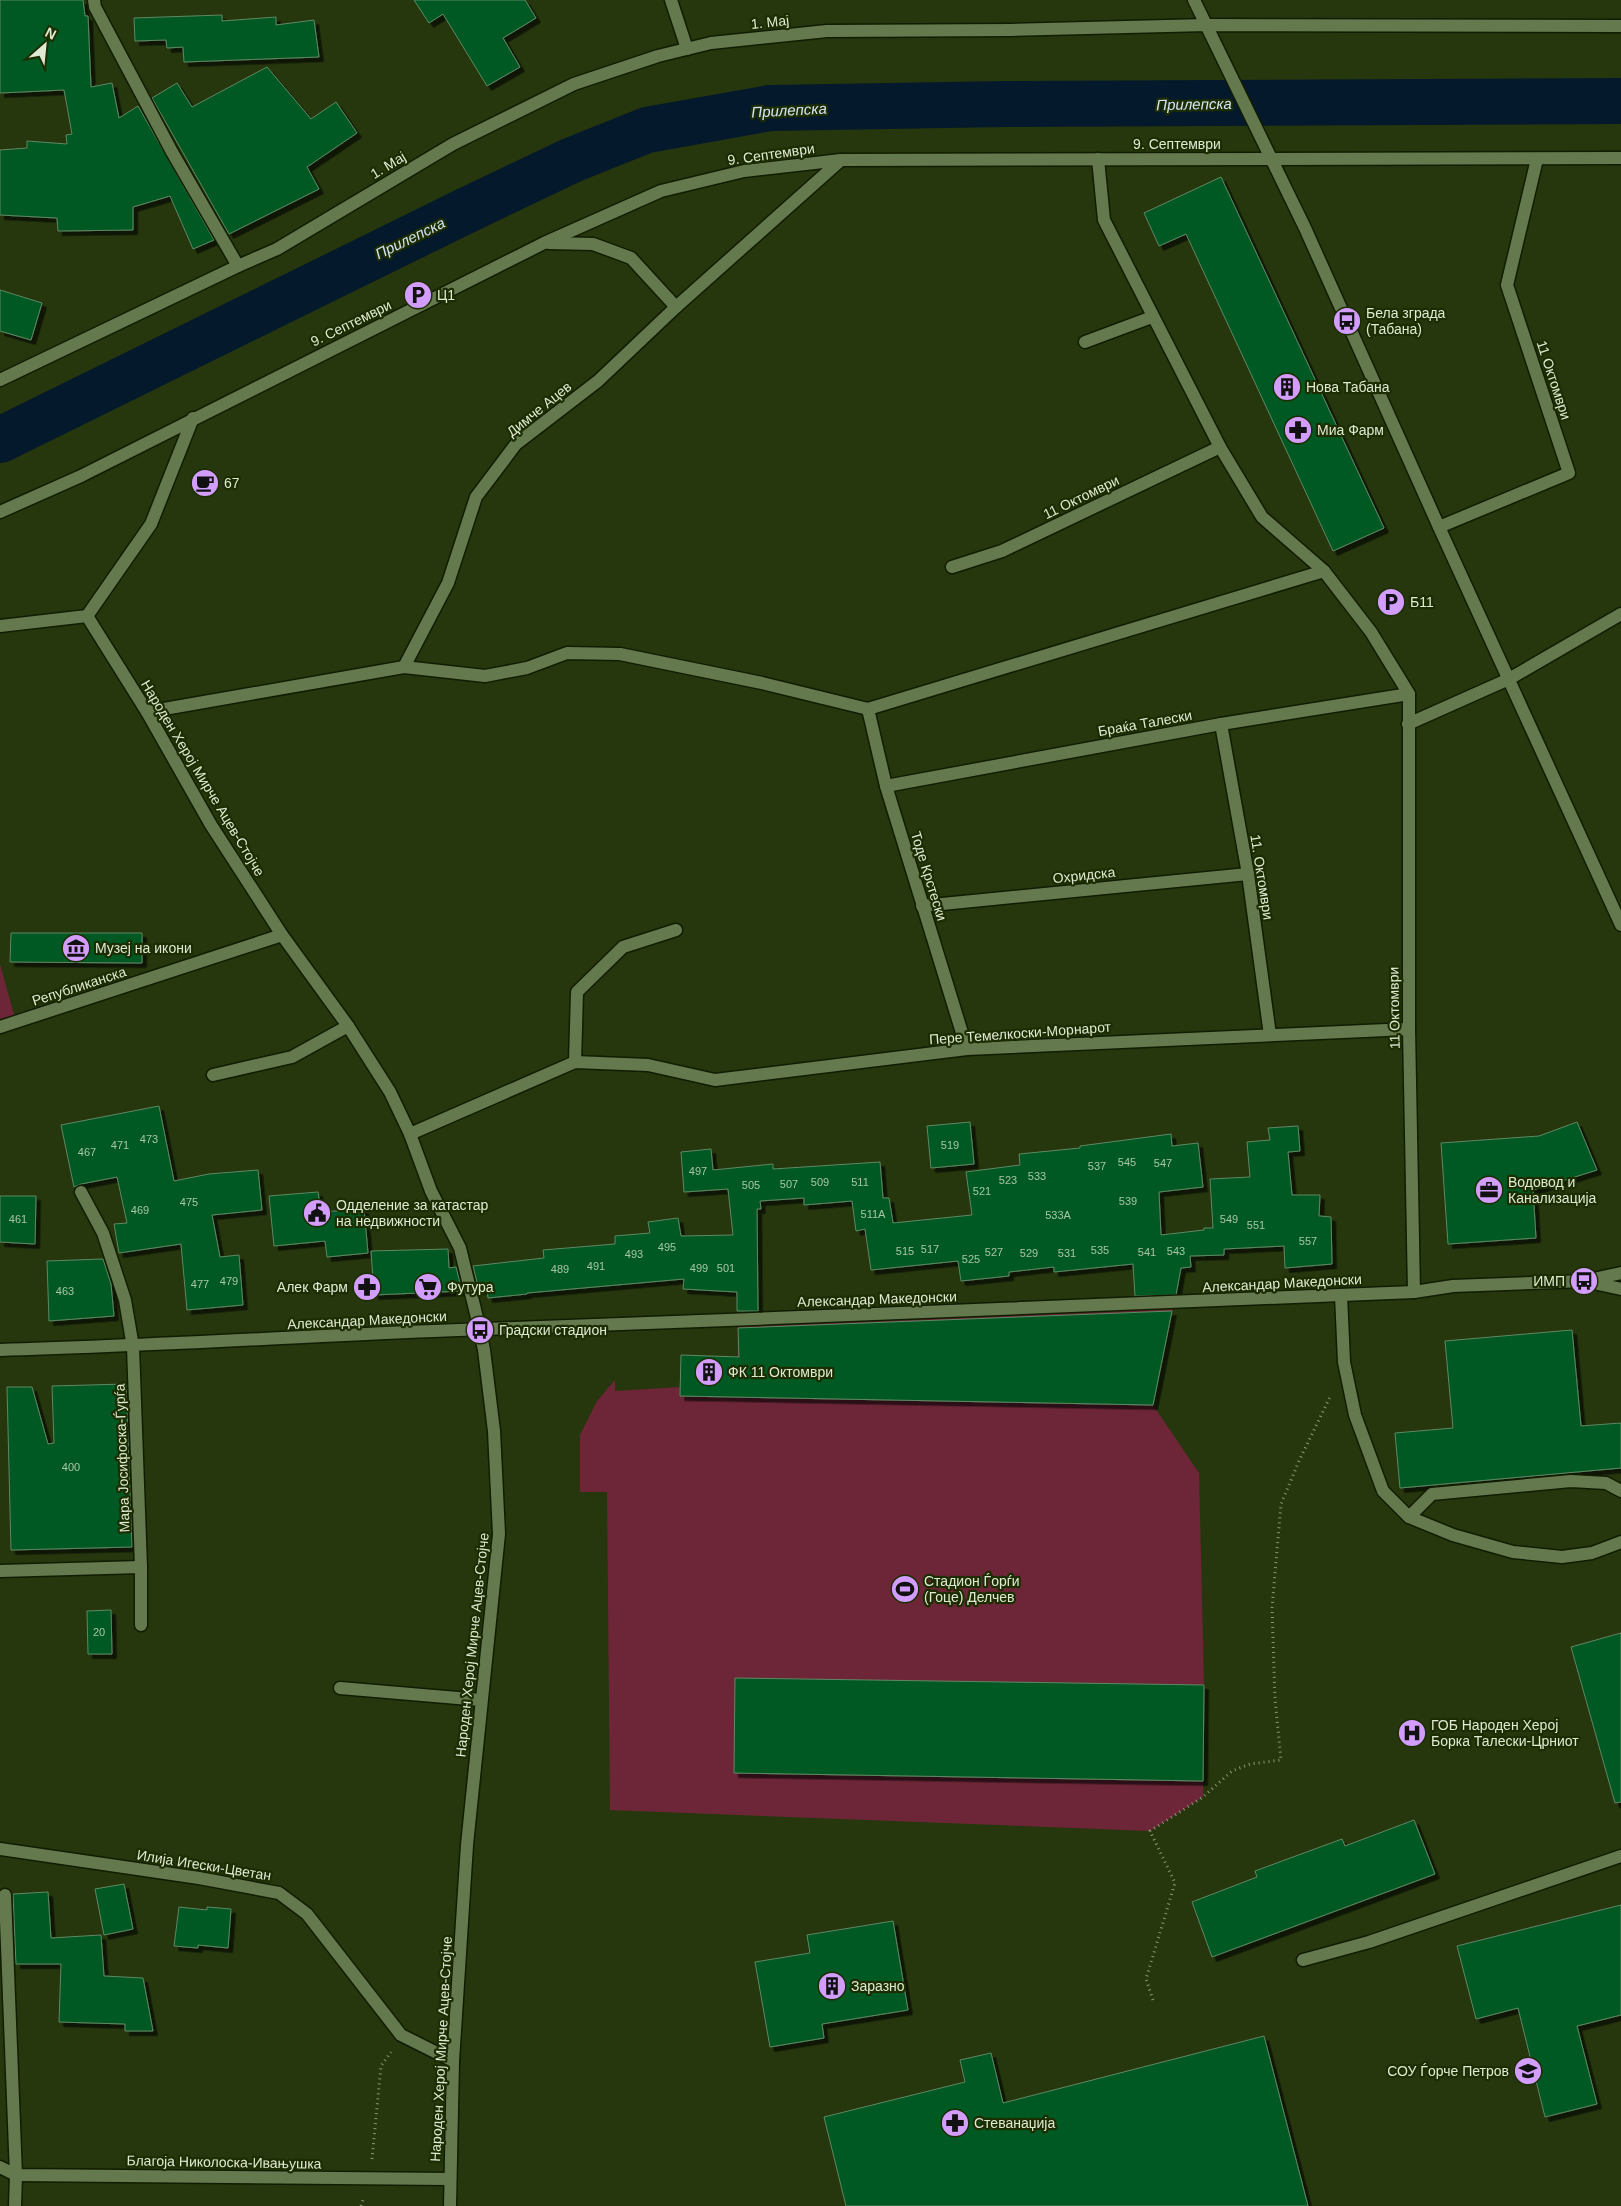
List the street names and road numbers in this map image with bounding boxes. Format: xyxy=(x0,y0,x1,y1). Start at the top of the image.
street label: 1. Мај xyxy=(750,12,790,32)
street label: 9. Септември xyxy=(1133,136,1221,152)
street label: 9. Септември xyxy=(726,140,816,168)
street label: 1. Мај xyxy=(367,148,409,182)
street label: 9. Септември xyxy=(308,297,394,349)
street label: 11 Октомври xyxy=(1534,338,1574,422)
street label: Димче Ацев xyxy=(504,378,574,440)
street label: 11 Октомври xyxy=(1041,472,1121,522)
street label: Народен Херој Мирче Ацев-Стојче xyxy=(138,677,268,879)
street label: Браќа Талески xyxy=(1097,707,1193,739)
street label: Тоде Крстески xyxy=(908,829,950,923)
street label: 11. Октомври xyxy=(1247,833,1277,921)
street label: Охридска xyxy=(1052,864,1116,886)
street label: Републиканска xyxy=(30,963,128,1009)
street label: 11 Октомври xyxy=(1385,967,1403,1049)
street label: Пере Темелкоски-Морнарот xyxy=(929,1019,1112,1047)
street label: Александар Македонски xyxy=(1202,1271,1362,1295)
street label: Александар Македонски xyxy=(797,1288,957,1310)
street label: Александар Македонски xyxy=(287,1308,447,1332)
street label: Мара Јосифоска-Ѓурѓа xyxy=(111,1383,133,1533)
street label: Народен Херој Мирче Ацев-Стојче xyxy=(452,1532,492,1758)
street label: Илија Игески-Цветан xyxy=(136,1846,272,1884)
street label: Народен Херој Мирче Ацев-Стојче xyxy=(427,1936,455,2162)
street label: Благоја Николоска-Ивањушка xyxy=(126,2152,322,2172)

